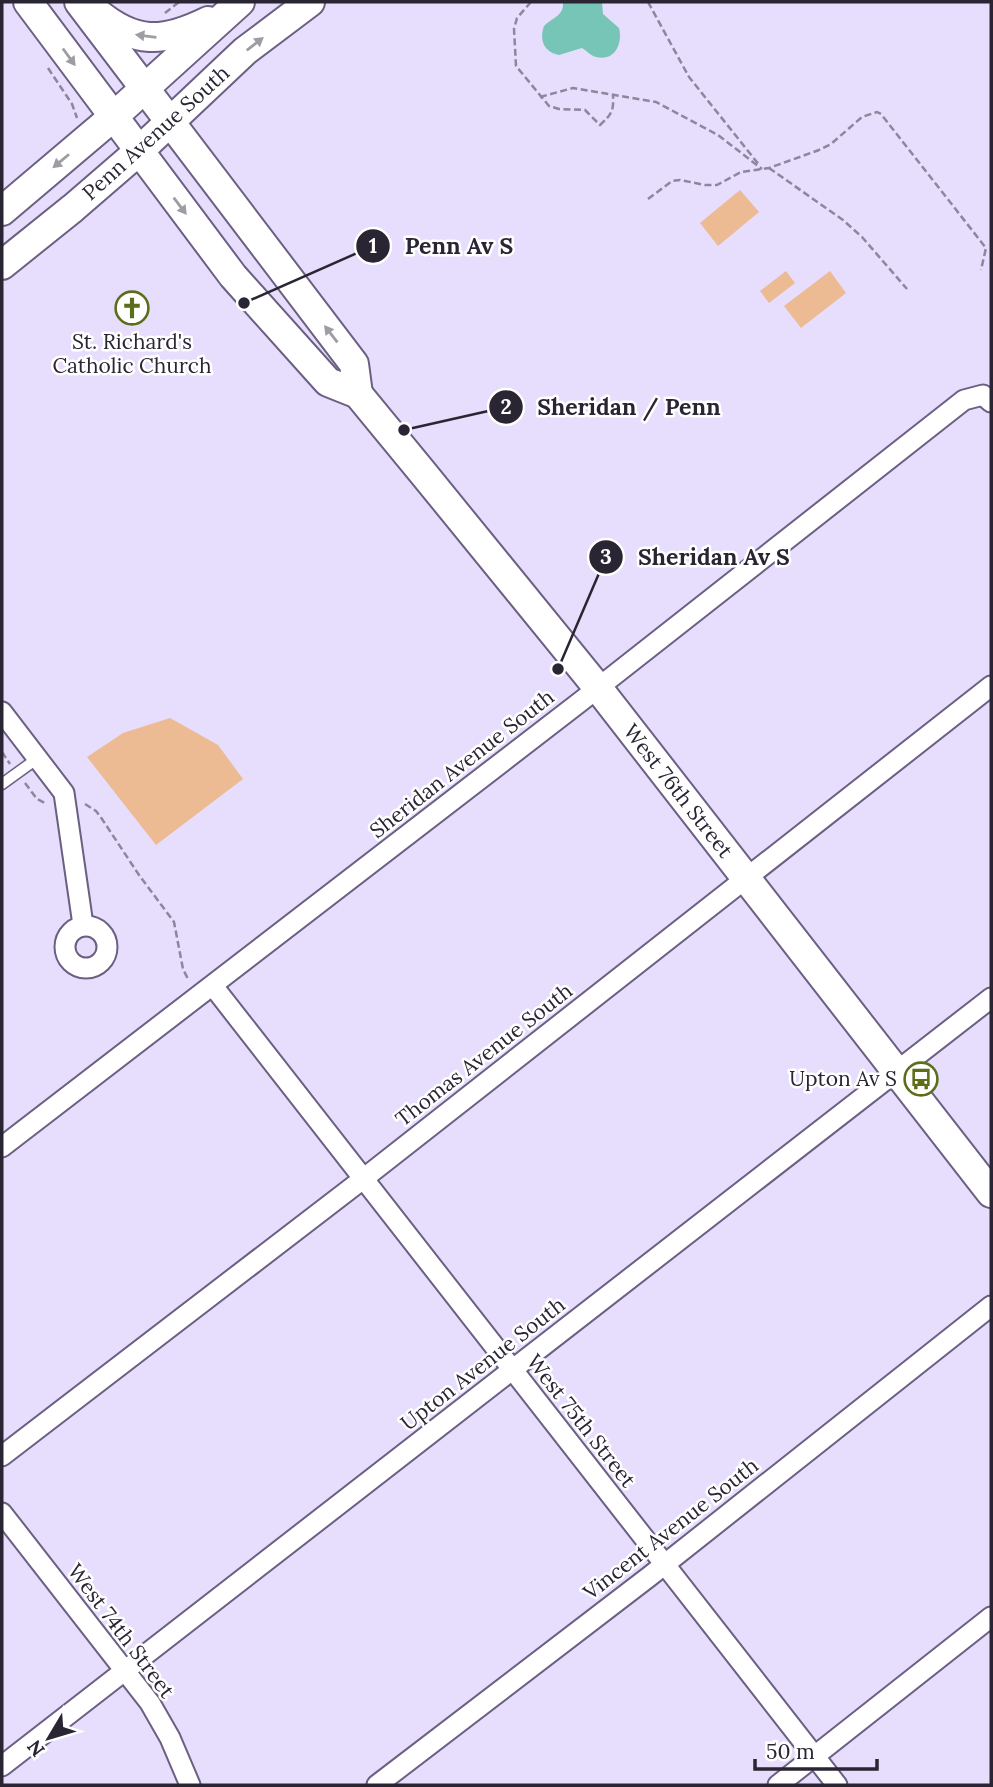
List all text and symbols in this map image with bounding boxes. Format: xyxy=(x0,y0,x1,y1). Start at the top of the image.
one-way arrow xyxy=(135,31,157,42)
one-way arrow xyxy=(246,37,264,51)
one-way arrow xyxy=(62,47,76,66)
street label: Penn Avenue South xyxy=(76,59,235,206)
one-way arrow xyxy=(52,153,69,168)
one-way arrow xyxy=(172,197,186,215)
callout: Penn Av S xyxy=(355,224,527,268)
text: Penn Av S xyxy=(405,231,513,260)
text: 1 xyxy=(369,232,377,259)
church icon: St. Richard's Catholic Church xyxy=(113,289,151,327)
one-way arrow xyxy=(323,325,338,343)
place label: St. Richard's Catholic Church xyxy=(52,328,212,379)
callout: Sheridan / Penn xyxy=(489,385,735,429)
text: Sheridan / Penn xyxy=(537,392,721,422)
text: 2 xyxy=(500,393,512,420)
callout: Sheridan Av S xyxy=(589,535,804,579)
text: Sheridan Av S xyxy=(638,542,790,571)
text: 3 xyxy=(600,543,612,570)
street label: Sheridan Avenue South xyxy=(364,683,559,844)
street label: West 76th Street xyxy=(618,718,740,864)
street label: Thomas Avenue South xyxy=(390,977,578,1132)
bus stop icon: Upton Av S xyxy=(902,1060,940,1098)
place label: Upton Av S xyxy=(789,1065,897,1092)
street label: Upton Avenue South xyxy=(395,1291,570,1436)
street label: West 75th Street xyxy=(521,1349,642,1493)
street label: Vincent Avenue South xyxy=(577,1452,764,1606)
street label: West 74th Street xyxy=(62,1558,181,1704)
north arrow xyxy=(14,1703,84,1773)
scale bar xyxy=(755,1728,878,1772)
text: N xyxy=(21,1735,50,1762)
text: 50 m xyxy=(766,1738,815,1765)

